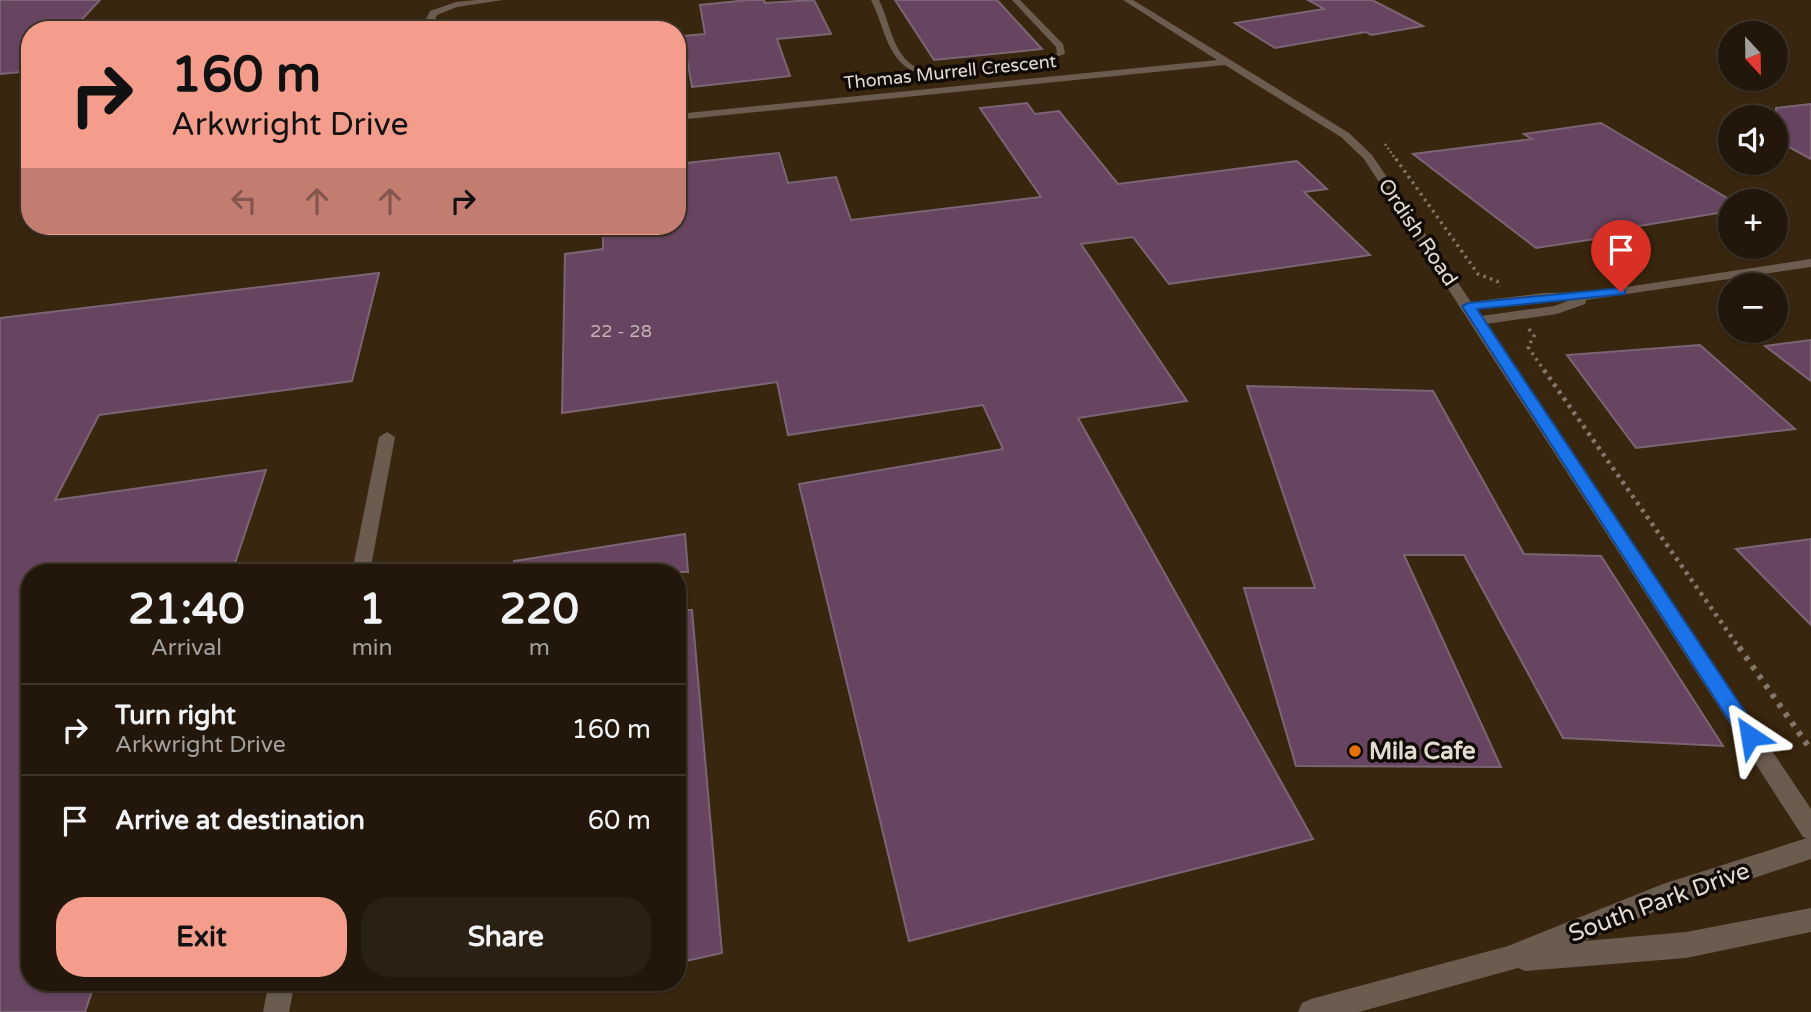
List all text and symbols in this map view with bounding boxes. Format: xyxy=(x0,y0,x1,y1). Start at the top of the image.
north arrow xyxy=(1718,21,1788,91)
map controls xyxy=(1718,21,1788,343)
text: 160 m xyxy=(171,46,321,105)
icon: right xyxy=(56,49,147,140)
street label: Thomas Murrell Crescent xyxy=(843,50,1057,94)
button: sound xyxy=(1718,105,1788,175)
text: Arkwright Drive xyxy=(171,106,409,144)
street label: Ordish Road xyxy=(1373,174,1463,291)
icon: left xyxy=(225,182,263,220)
icon: ahead xyxy=(298,182,336,220)
icon: ahead xyxy=(371,182,409,220)
icon: right xyxy=(444,182,482,220)
button: + xyxy=(1718,189,1788,259)
pin xyxy=(1591,220,1651,292)
icon: arrive xyxy=(1602,231,1640,269)
button: − xyxy=(1718,273,1788,343)
house number: 22 - 28 xyxy=(590,320,652,342)
text: 21:40 xyxy=(128,584,245,635)
text: 1 xyxy=(359,584,385,635)
text: 220 xyxy=(500,584,579,635)
text: Arrival xyxy=(151,634,222,662)
text: min xyxy=(352,634,393,662)
text: m xyxy=(529,634,550,662)
position arrow xyxy=(1713,699,1787,773)
text: Turn right xyxy=(115,700,236,731)
icon: right xyxy=(56,711,94,749)
text: 160 m xyxy=(571,714,651,745)
text: Arkwright Drive xyxy=(115,731,286,759)
place label: Mila Cafe xyxy=(1369,737,1476,766)
marker: Mila Cafe xyxy=(1347,743,1363,759)
icon: arrive xyxy=(56,802,94,840)
text: Arrive at destination xyxy=(115,805,365,836)
text: 60 m xyxy=(588,805,651,836)
street label: South Park Drive xyxy=(1565,856,1754,949)
button: Exit xyxy=(56,897,347,977)
button: Share xyxy=(361,897,651,977)

